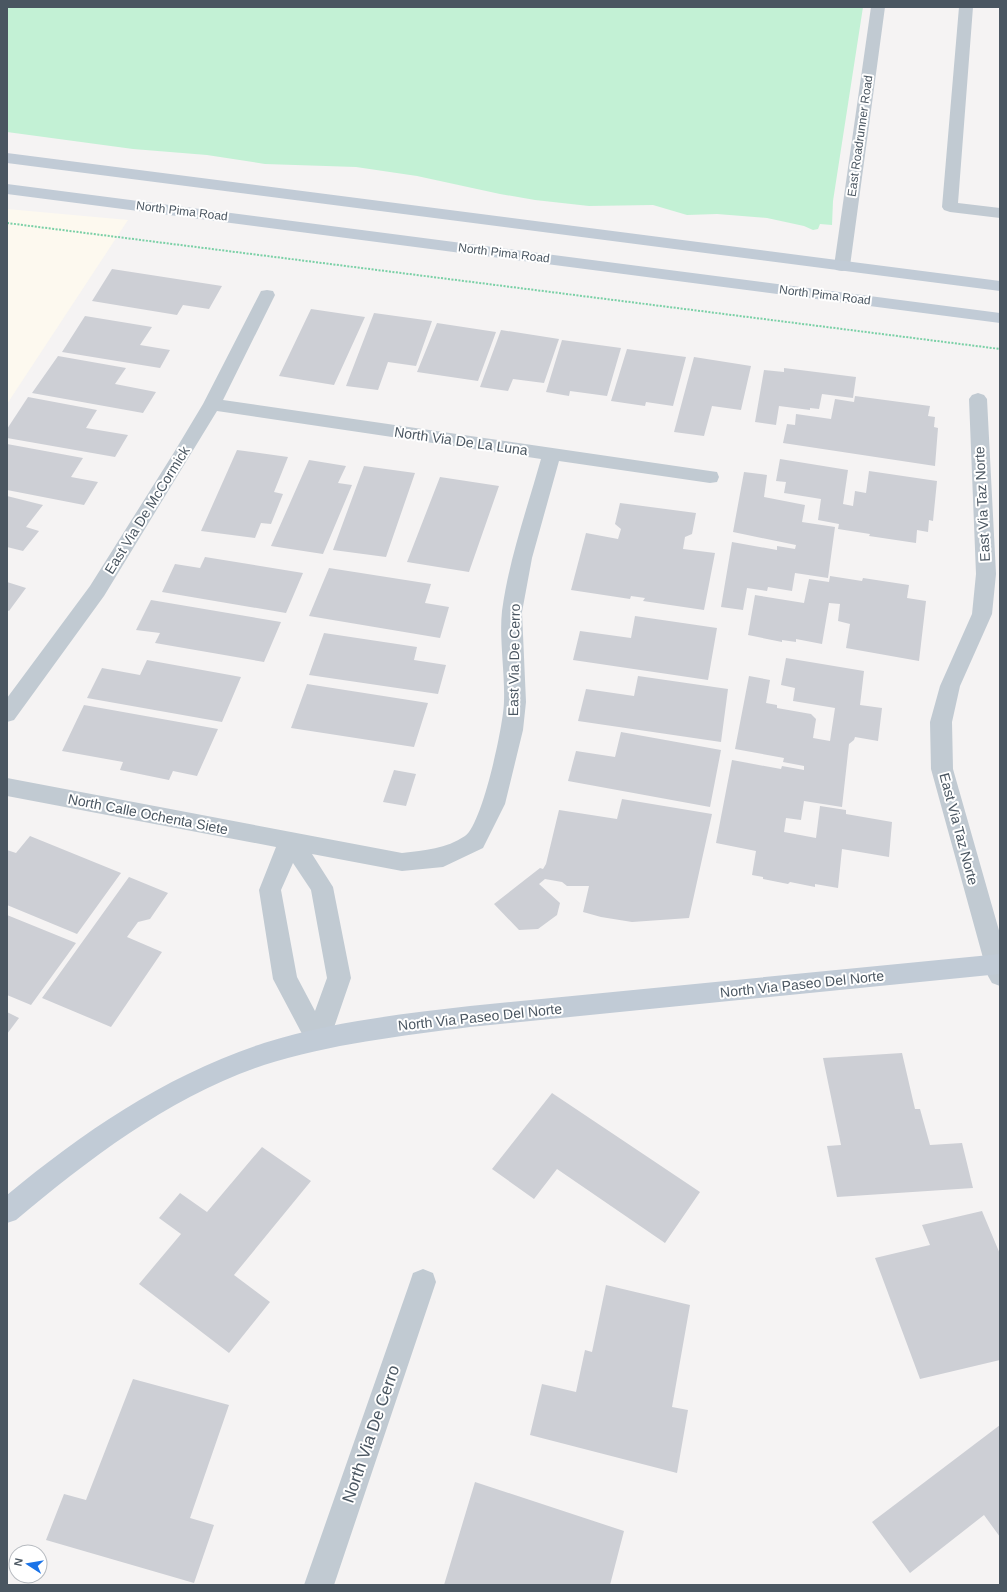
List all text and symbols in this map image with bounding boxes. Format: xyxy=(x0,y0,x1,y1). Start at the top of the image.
street label: East Roadrunner Road xyxy=(845,74,875,198)
street label: North Pima Road xyxy=(135,198,229,224)
street label: North Pima Road xyxy=(457,240,551,266)
street label: North Pima Road xyxy=(778,282,872,308)
street label: North Via De La Luna xyxy=(393,424,529,458)
street label: East Via De McCormick xyxy=(101,442,193,577)
street label: East Via Taz Norte xyxy=(971,446,993,562)
street label: East Via De Cerro xyxy=(505,603,523,716)
street label: East Via Taz Norte xyxy=(936,771,982,887)
street label: North Calle Ochenta Siete xyxy=(67,791,230,837)
street label: North Via Paseo Del Norte xyxy=(719,967,885,1001)
street label: North Via Paseo Del Norte xyxy=(397,1000,563,1034)
street label: North Via De Cerro xyxy=(339,1363,403,1505)
north arrow xyxy=(8,1544,48,1584)
text: N xyxy=(12,1557,25,1567)

